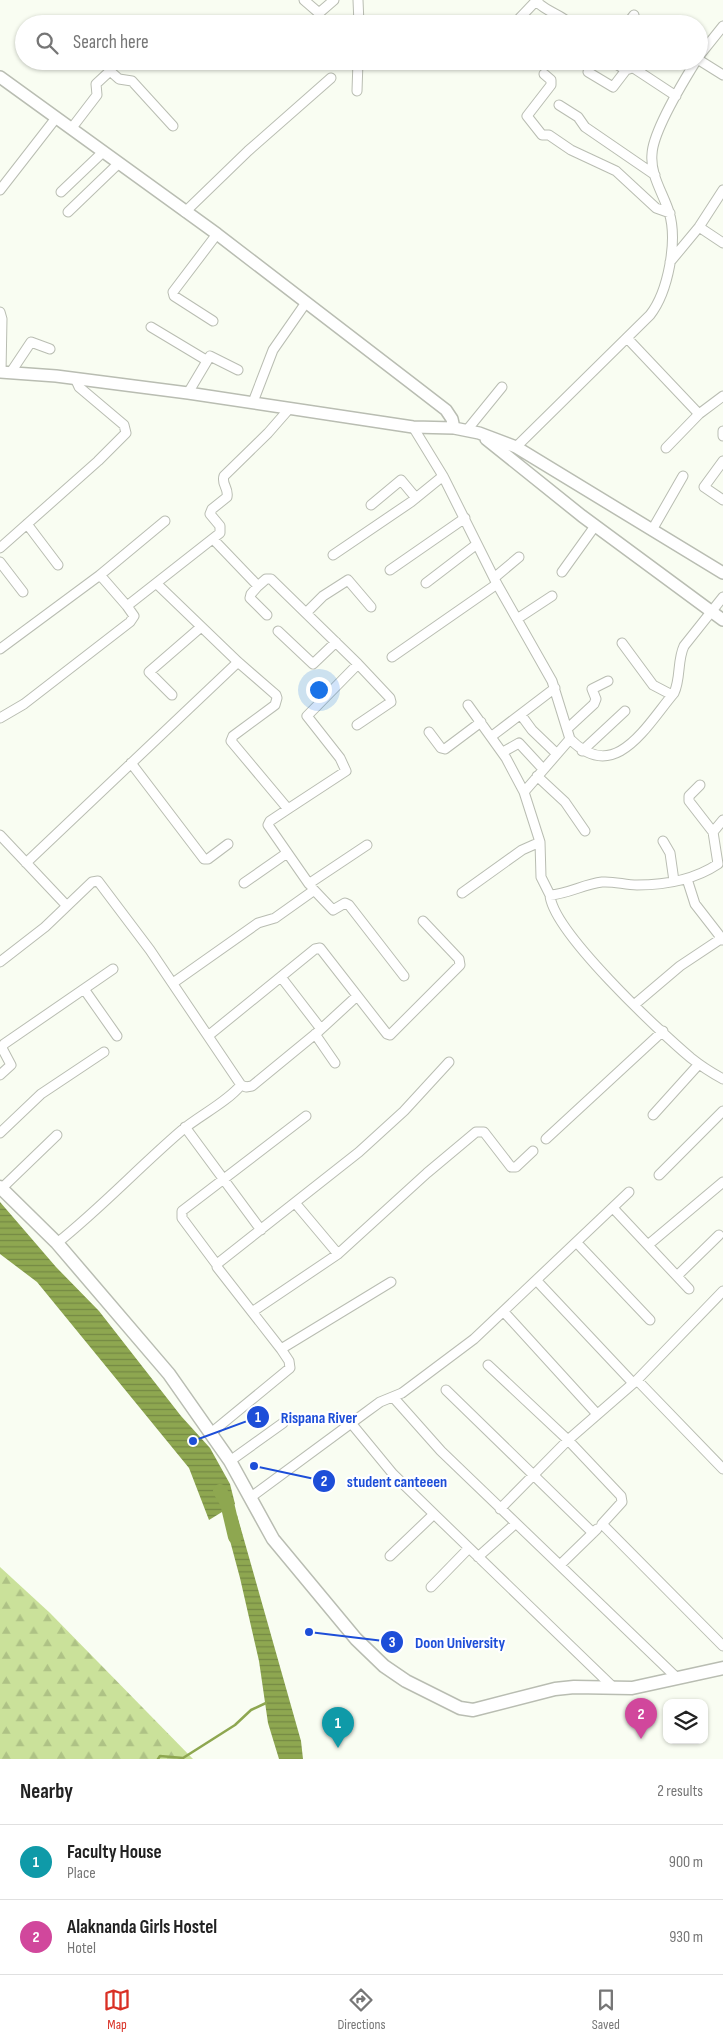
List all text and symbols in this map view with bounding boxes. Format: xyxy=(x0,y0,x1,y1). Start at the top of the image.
search box xyxy=(15,15,708,70)
icon: search xyxy=(33,29,61,57)
text: Search here xyxy=(73,31,149,54)
your location xyxy=(306,677,332,703)
callout: Rispana River xyxy=(245,1401,367,1432)
text: 1 xyxy=(255,1408,261,1427)
text: Rispana River xyxy=(281,1409,357,1428)
callout: student canteeen xyxy=(312,1466,457,1497)
text: 2 xyxy=(321,1472,327,1491)
text: student canteeen xyxy=(347,1473,447,1492)
callout: Doon University xyxy=(380,1627,515,1658)
text: 3 xyxy=(389,1633,396,1652)
text: Doon University xyxy=(415,1634,505,1653)
pin: 2 xyxy=(625,1698,657,1739)
map controls xyxy=(663,1699,708,1744)
button: layers xyxy=(663,1699,708,1744)
pin: 1 xyxy=(322,1707,354,1748)
text: Nearby xyxy=(20,1779,73,1804)
text: 2 results xyxy=(657,1782,703,1801)
text: Faculty House xyxy=(67,1841,162,1864)
text: 1 xyxy=(33,1853,39,1872)
text: 900 m xyxy=(669,1853,703,1872)
text: Place xyxy=(67,1864,96,1883)
text: Alaknanda Girls Hostel xyxy=(67,1916,217,1939)
text: 2 xyxy=(32,1928,40,1947)
text: 930 m xyxy=(669,1928,703,1947)
text: Hotel xyxy=(67,1939,96,1958)
tab: Map xyxy=(103,1986,131,2033)
tab: Directions xyxy=(337,1986,386,2033)
tab: Saved xyxy=(592,1986,620,2033)

